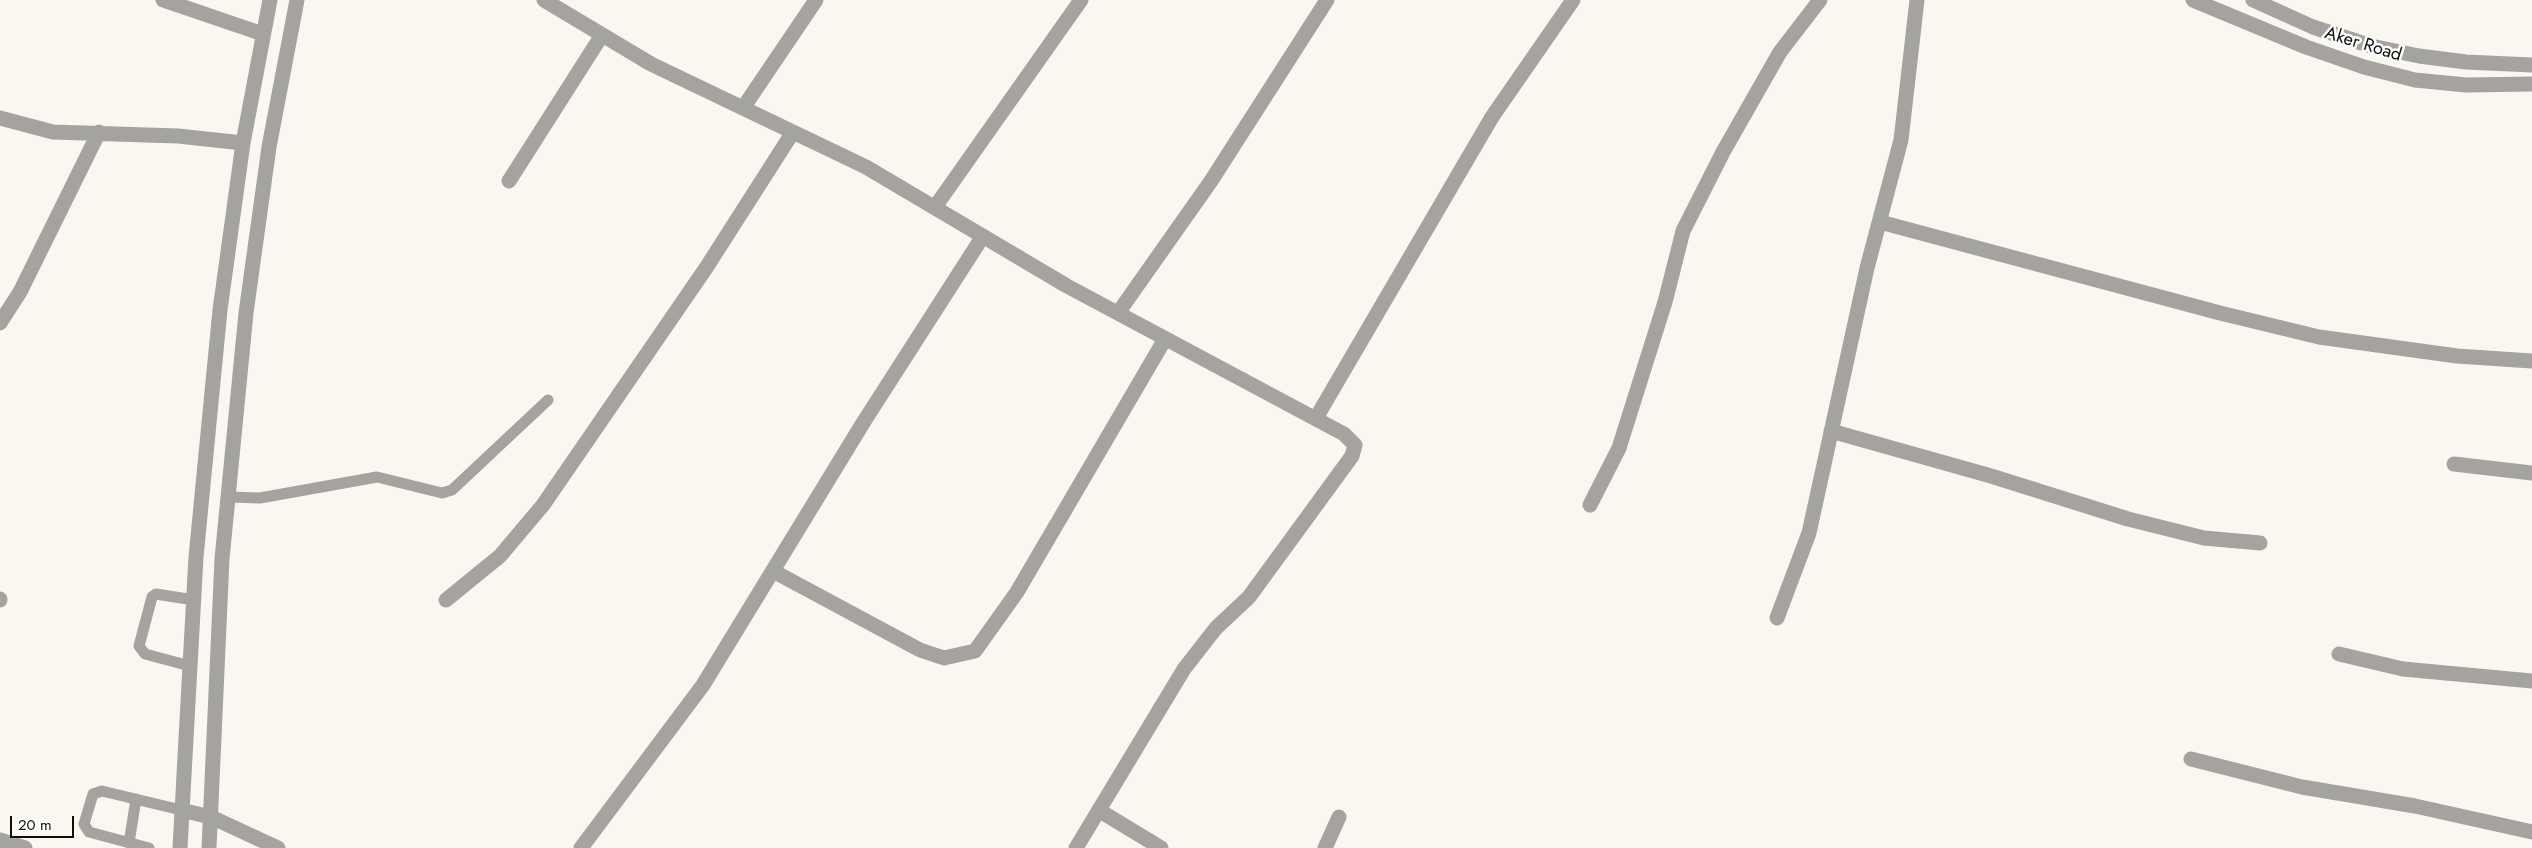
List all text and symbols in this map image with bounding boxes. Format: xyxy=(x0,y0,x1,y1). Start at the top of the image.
street label: Aker Road xyxy=(2322,23,2404,67)
scale bar xyxy=(12,806,76,838)
text: 20 m xyxy=(18,814,52,836)

